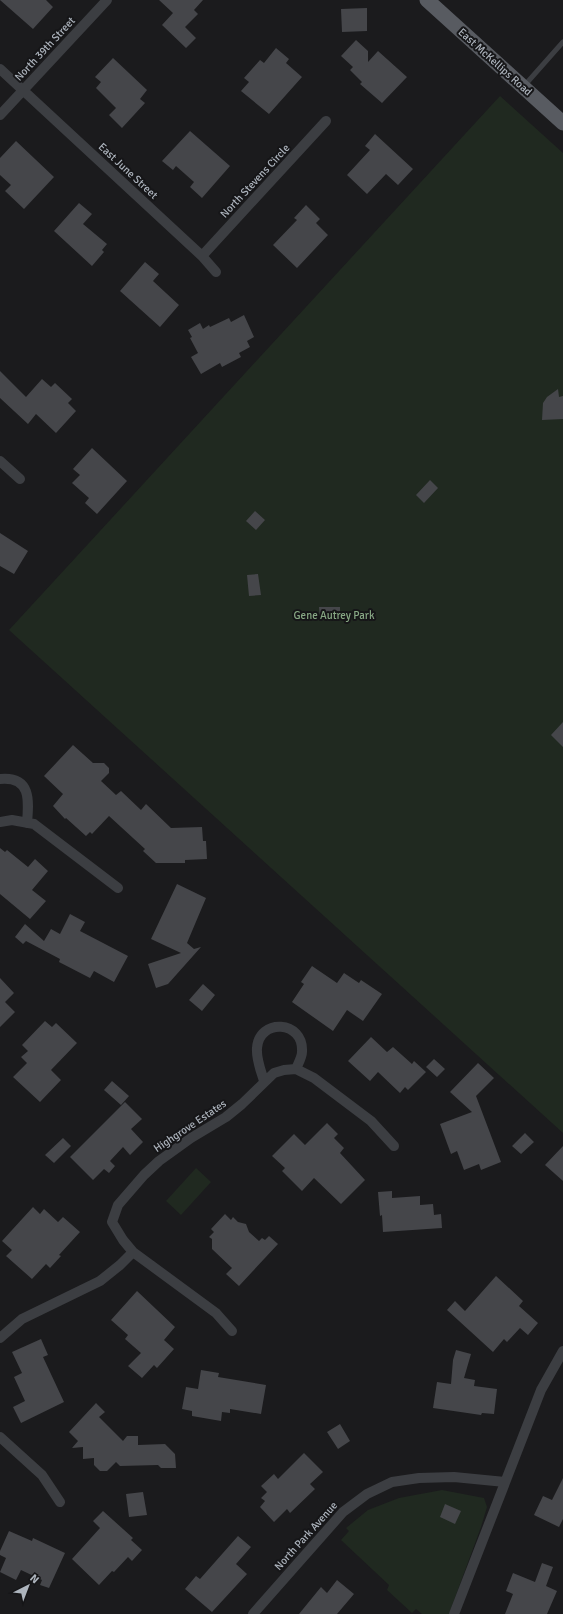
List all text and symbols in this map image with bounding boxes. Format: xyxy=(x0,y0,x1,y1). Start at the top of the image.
street label: North 39th Street xyxy=(12,14,78,84)
street label: East McKellips Road xyxy=(455,26,535,99)
street label: East June Street xyxy=(96,140,160,202)
street label: North Stevens Circle xyxy=(218,142,292,220)
park label: Gene Autrey Park xyxy=(294,609,375,622)
street label: Highgrove Estates xyxy=(151,1097,229,1155)
street label: North Park Avenue xyxy=(272,1499,340,1573)
north arrow xyxy=(8,1566,48,1606)
text: N xyxy=(27,1572,42,1586)

